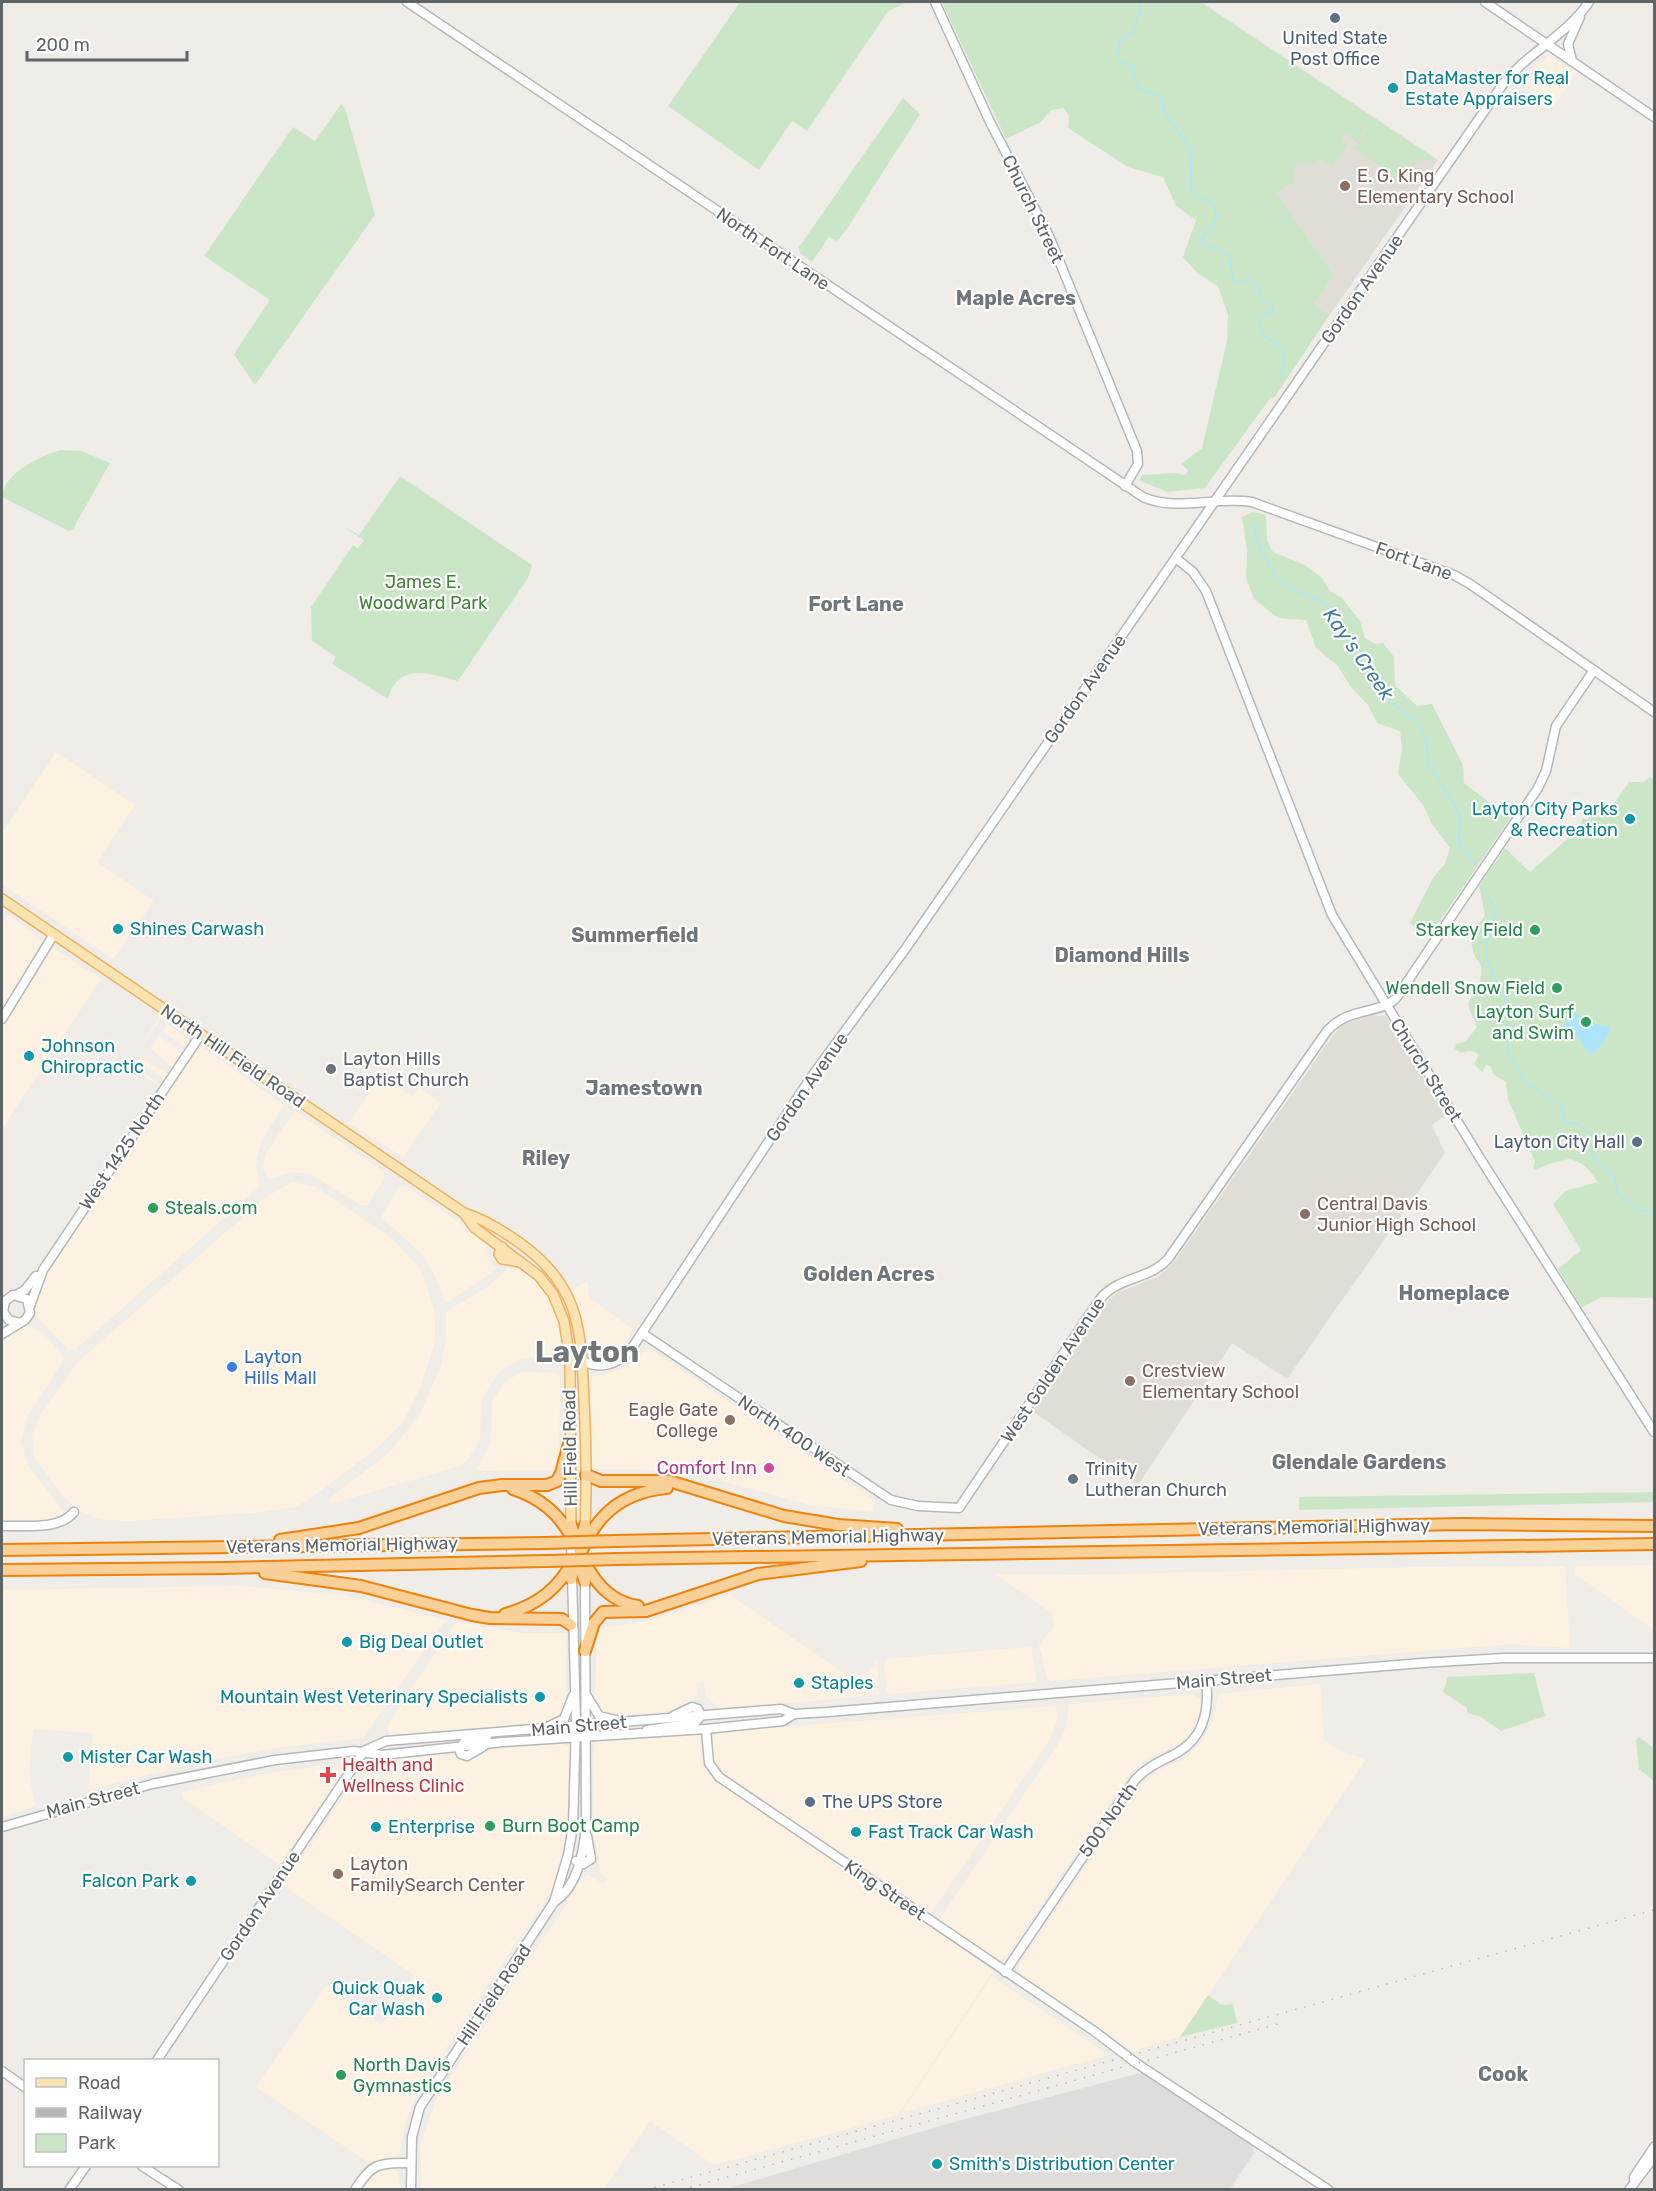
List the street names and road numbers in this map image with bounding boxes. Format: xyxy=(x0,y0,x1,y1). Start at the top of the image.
street label: Church Street xyxy=(997,151,1069,267)
street label: North Fort Lane xyxy=(712,203,834,295)
street label: Gordon Avenue xyxy=(1316,230,1408,348)
street label: Fort Lane xyxy=(1373,537,1455,585)
street label: Gordon Avenue xyxy=(1039,630,1131,748)
street label: North Hill Field Road xyxy=(157,999,309,1113)
street label: Church Street xyxy=(1385,1014,1467,1126)
street label: Gordon Avenue xyxy=(761,1028,853,1146)
street label: West 1425 North xyxy=(75,1088,169,1214)
street label: West Golden Avenue xyxy=(996,1293,1110,1447)
street label: Hill Field Road xyxy=(558,1389,582,1507)
street label: North 400 West xyxy=(734,1390,854,1482)
street label: Veterans Memorial Highway xyxy=(1198,1514,1430,1540)
street label: Veterans Memorial Highway xyxy=(712,1524,944,1550)
street label: Veterans Memorial Highway xyxy=(226,1532,458,1558)
street label: Main Street xyxy=(1175,1664,1273,1694)
street label: Main Street xyxy=(530,1711,628,1741)
street label: Main Street xyxy=(44,1777,142,1823)
street label: 500 North xyxy=(1074,1779,1142,1861)
street label: Gordon Avenue xyxy=(215,1847,305,1965)
street label: King Street xyxy=(840,1855,930,1925)
street label: Hill Field Road xyxy=(452,1940,536,2050)

